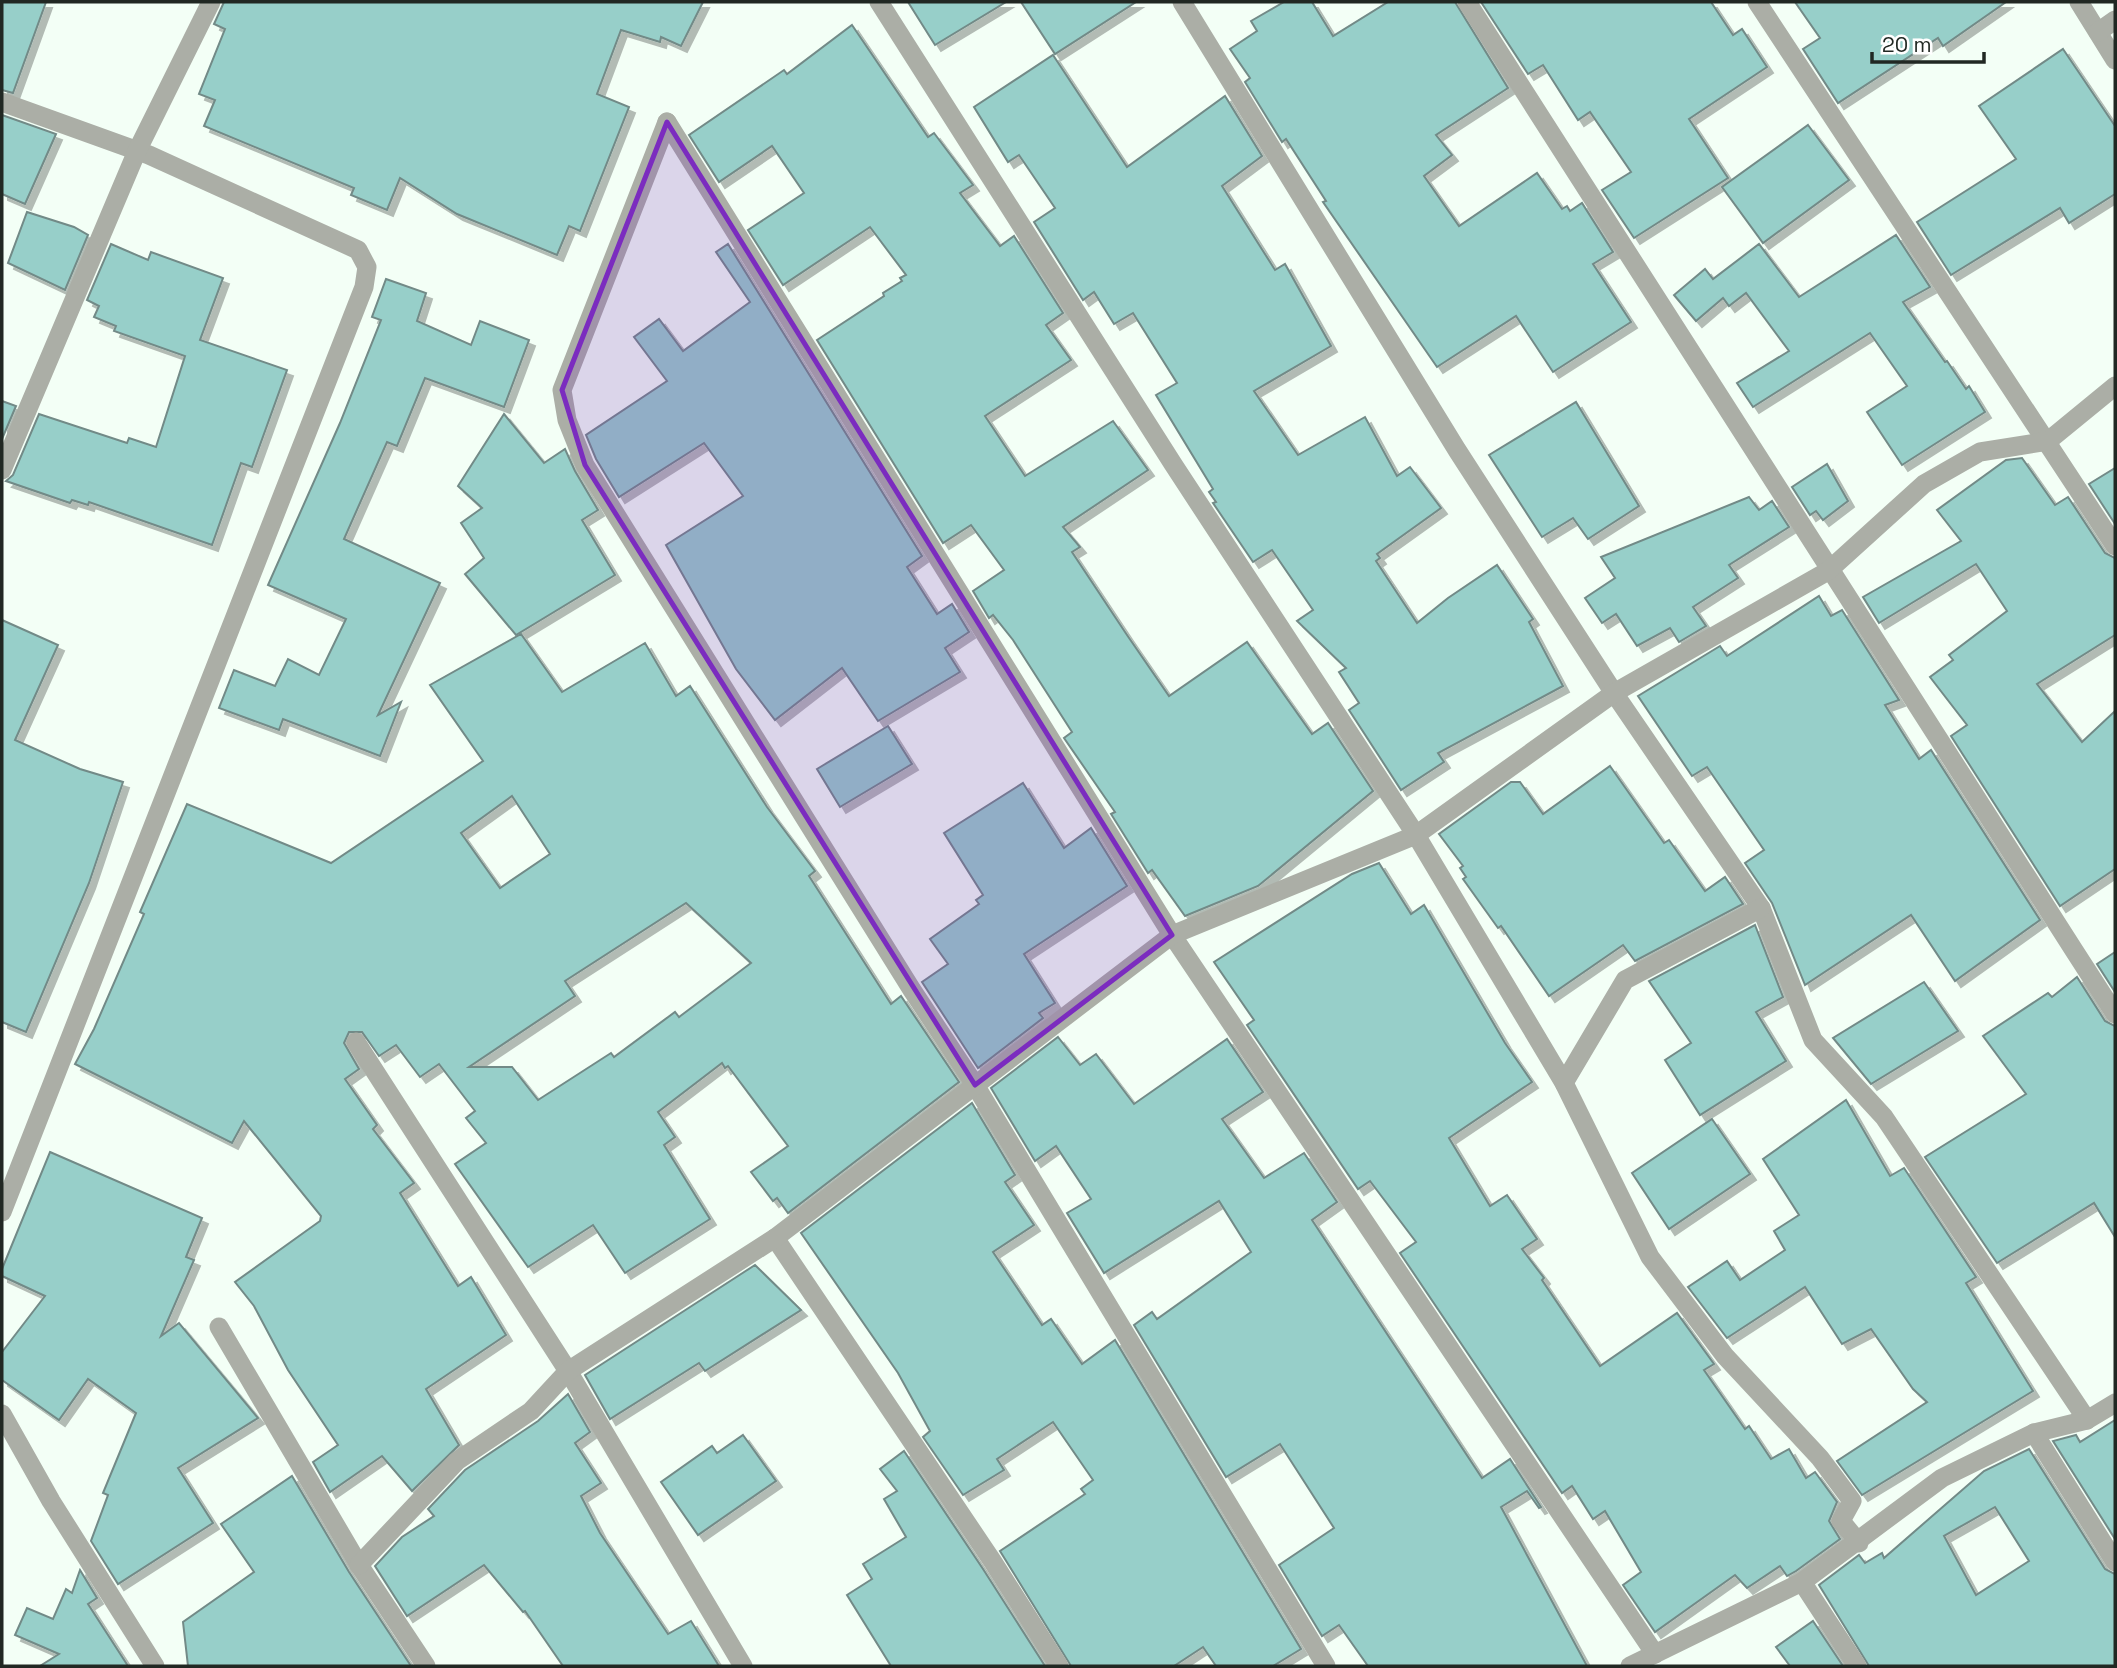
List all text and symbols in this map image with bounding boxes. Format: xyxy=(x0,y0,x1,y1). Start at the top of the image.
scale bar xyxy=(1872,21,1984,65)
text: 20 m xyxy=(1882,31,1932,58)

